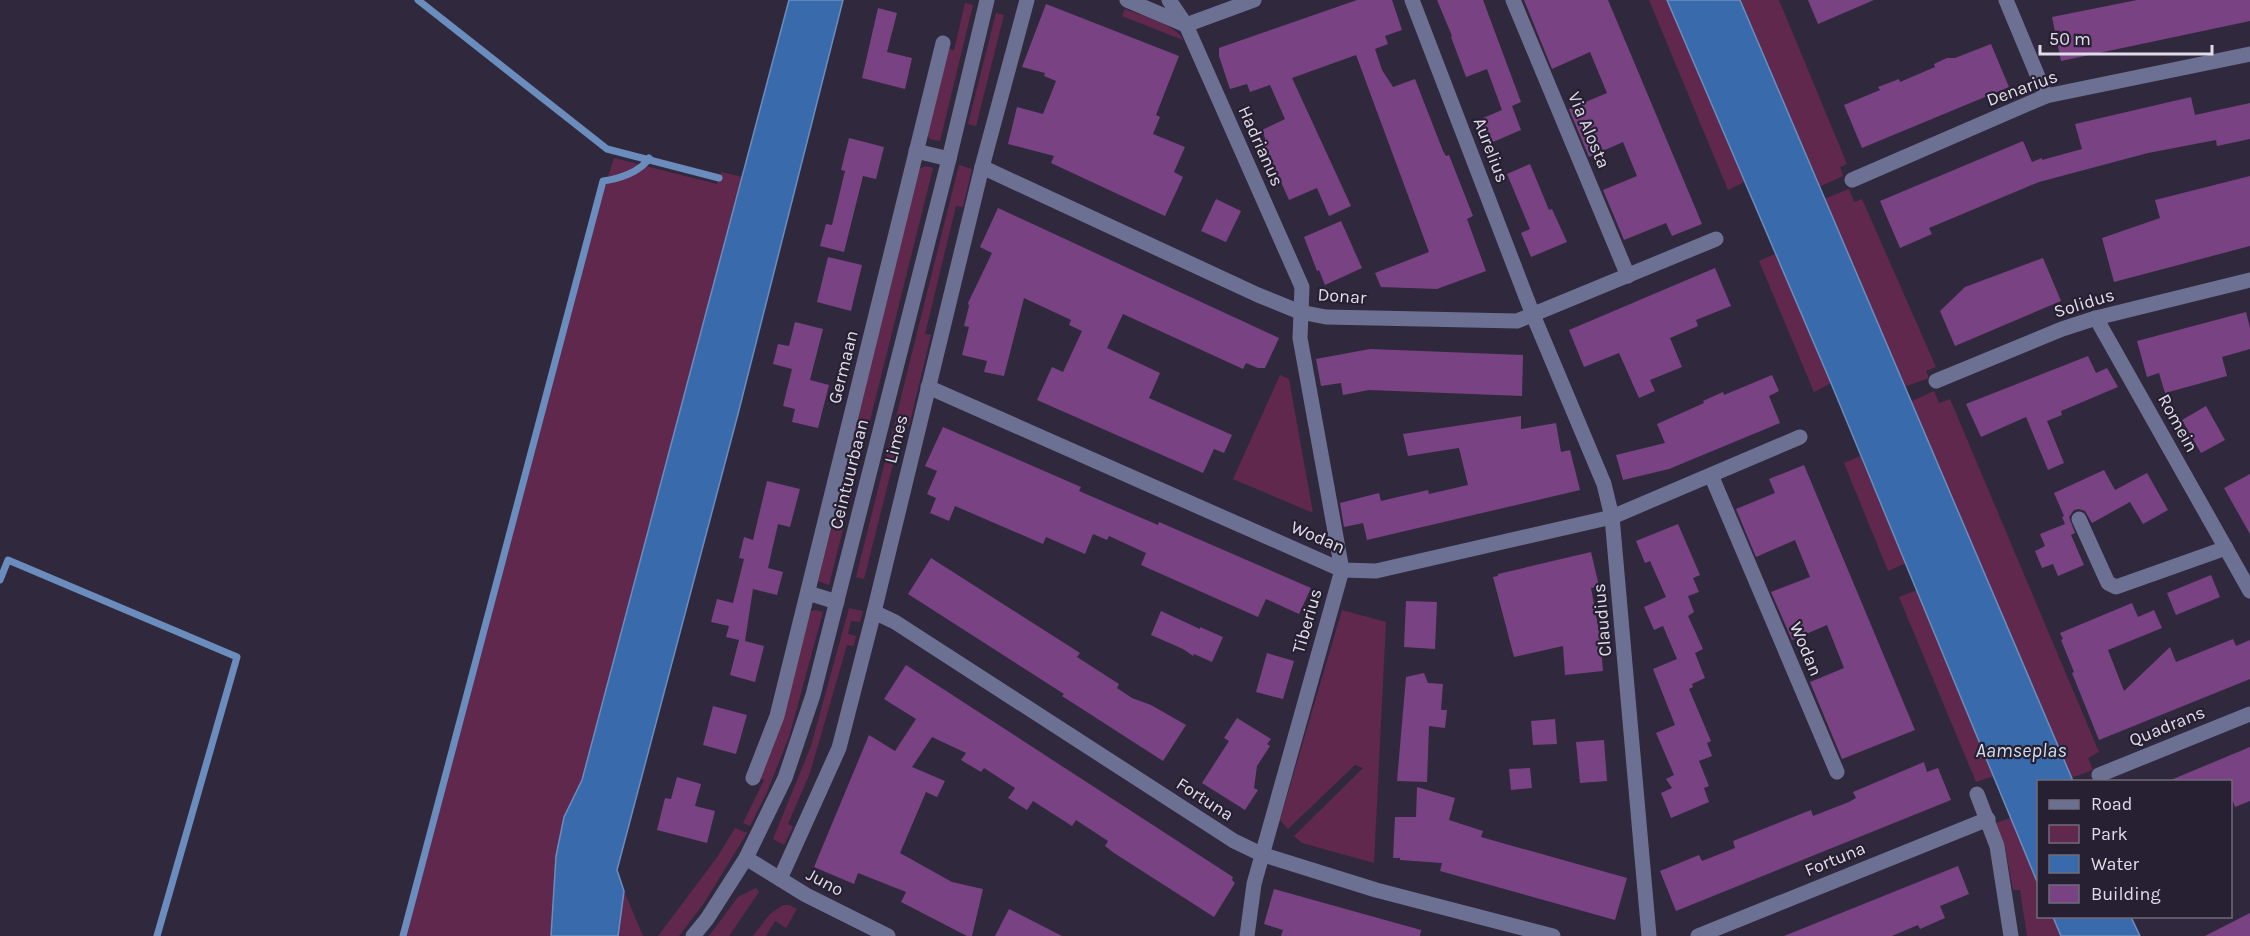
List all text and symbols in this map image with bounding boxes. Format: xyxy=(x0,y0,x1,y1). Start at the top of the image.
scale bar xyxy=(2040,18,2212,56)
text: 50 m xyxy=(2049,28,2091,50)
street label: Denarius xyxy=(1983,65,2061,111)
street label: Via Alosta xyxy=(1563,88,1615,172)
street label: Hadrianus xyxy=(1234,102,1288,190)
street label: Aurelius xyxy=(1469,114,1513,186)
street label: Donar xyxy=(1317,283,1368,309)
street label: Solidus xyxy=(2051,283,2117,323)
street label: Germaan xyxy=(823,328,863,406)
street label: Romein xyxy=(2153,390,2203,456)
street label: Limes xyxy=(879,412,913,466)
street label: Ceintuurbaan xyxy=(825,417,873,531)
street label: Wodan xyxy=(1288,516,1348,558)
street label: Claudius xyxy=(1588,583,1616,657)
street label: Tiberius xyxy=(1287,586,1327,656)
street label: Wodan xyxy=(1785,619,1827,679)
street label: Quadrans xyxy=(2126,701,2208,751)
water label: Aamseplas xyxy=(1975,739,2067,762)
street label: Fortuna xyxy=(1172,772,1238,826)
legend xyxy=(2037,780,2232,918)
text: Road xyxy=(2091,793,2132,815)
text: Park xyxy=(2091,823,2128,845)
street label: Fortuna xyxy=(1801,837,1869,881)
text: Water xyxy=(2091,853,2139,875)
street label: Juno xyxy=(803,863,847,901)
text: Building xyxy=(2091,883,2161,905)

